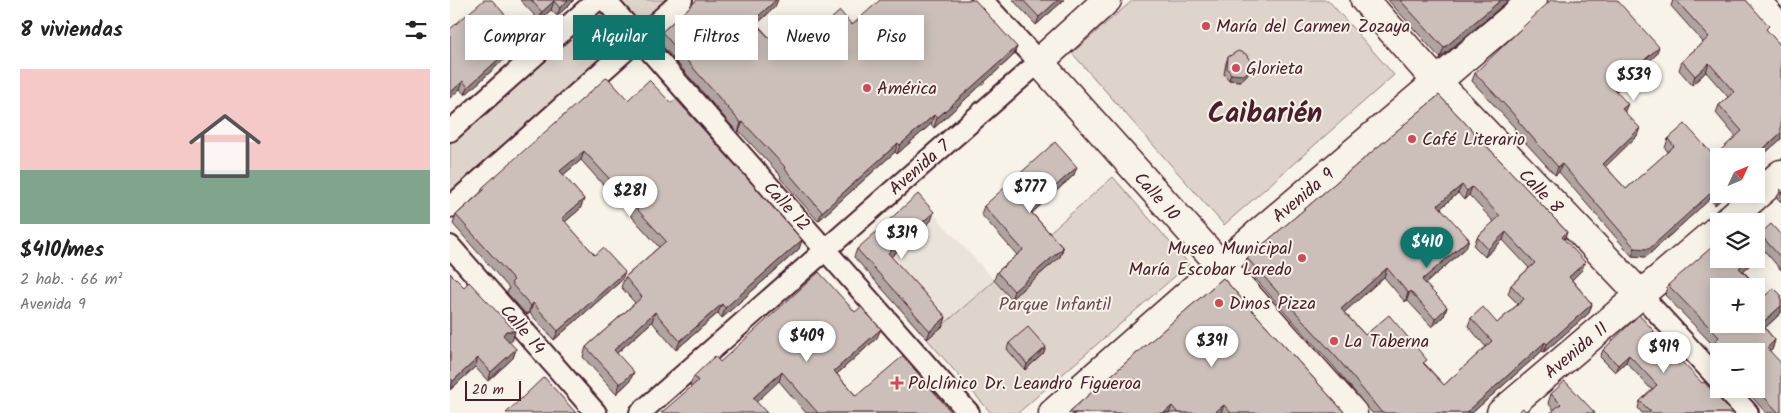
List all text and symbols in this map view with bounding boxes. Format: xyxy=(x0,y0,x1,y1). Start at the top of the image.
place label: María del Carmen Zozaya xyxy=(1216,13,1410,42)
text: 8 viviendas xyxy=(20,14,123,47)
chip: Comprar xyxy=(465,15,563,60)
chip: Alquilar xyxy=(573,15,665,60)
chip: Filtros xyxy=(675,15,758,60)
chip: Nuevo xyxy=(768,15,848,60)
chip: Piso xyxy=(858,15,924,60)
icon: filters xyxy=(402,16,430,44)
marker: María del Carmen Zozaya xyxy=(1200,20,1212,32)
place label: Glorieta xyxy=(1246,55,1303,84)
pin: $539 xyxy=(1604,59,1664,102)
marker: Glorieta xyxy=(1230,62,1242,74)
text: $539 xyxy=(1617,63,1651,88)
place label: América xyxy=(877,75,937,104)
marker: América xyxy=(861,82,873,94)
district label: Caibarién xyxy=(1208,92,1322,137)
icon: home xyxy=(180,101,270,191)
place label: Café Literario xyxy=(1422,126,1525,155)
street label: Avenida 7 xyxy=(883,133,958,203)
marker: Café Literario xyxy=(1406,133,1418,145)
north arrow xyxy=(1710,148,1765,202)
map controls xyxy=(1710,148,1765,398)
street label: Avenida 9 xyxy=(1266,161,1342,231)
street label: Calle 8 xyxy=(1511,162,1569,222)
street label: Calle 10 xyxy=(1126,166,1186,228)
pin: $777 xyxy=(1000,172,1060,214)
street label: Calle 12 xyxy=(755,175,817,239)
text: $777 xyxy=(1014,175,1046,200)
pin: $281 xyxy=(600,176,660,218)
text: $281 xyxy=(613,179,647,204)
button: layers xyxy=(1710,213,1765,268)
pin: $319 xyxy=(872,218,932,260)
text: $319 xyxy=(886,221,918,246)
pin: $410 xyxy=(1397,226,1457,269)
text: $410 xyxy=(1411,230,1443,255)
text: $410/mes xyxy=(20,234,104,267)
place label: Museo Municipal María Escobar Laredo xyxy=(1129,235,1293,285)
marker: Museo Municipal María Escobar Laredo xyxy=(1296,252,1308,264)
text: 2 hab. · 66 m² xyxy=(20,267,122,292)
button: + xyxy=(1710,278,1765,333)
place label: Dinos Pizza xyxy=(1229,290,1316,319)
park label: Parque Infantil xyxy=(999,291,1112,320)
text: Avenida 9 xyxy=(20,292,86,317)
marker: Dinos Pizza xyxy=(1213,297,1225,309)
street label: Calle 14 xyxy=(492,298,552,362)
street label: Avenida 11 xyxy=(1538,315,1616,387)
pin: $409 xyxy=(777,320,837,363)
text: $409 xyxy=(790,324,824,349)
pin: $391 xyxy=(1182,326,1242,368)
place label: La Taberna xyxy=(1344,328,1429,357)
text: $391 xyxy=(1196,329,1228,354)
pin: $919 xyxy=(1634,332,1694,374)
marker: La Taberna xyxy=(1328,335,1340,347)
text: $919 xyxy=(1649,335,1679,360)
button: − xyxy=(1710,343,1765,398)
place label: Polclínico Dr. Leandro Figueroa xyxy=(908,370,1141,399)
marker: Polclínico Dr. Leandro Figueroa xyxy=(890,376,904,390)
scale bar xyxy=(465,378,521,401)
text: 20 m xyxy=(472,379,504,401)

